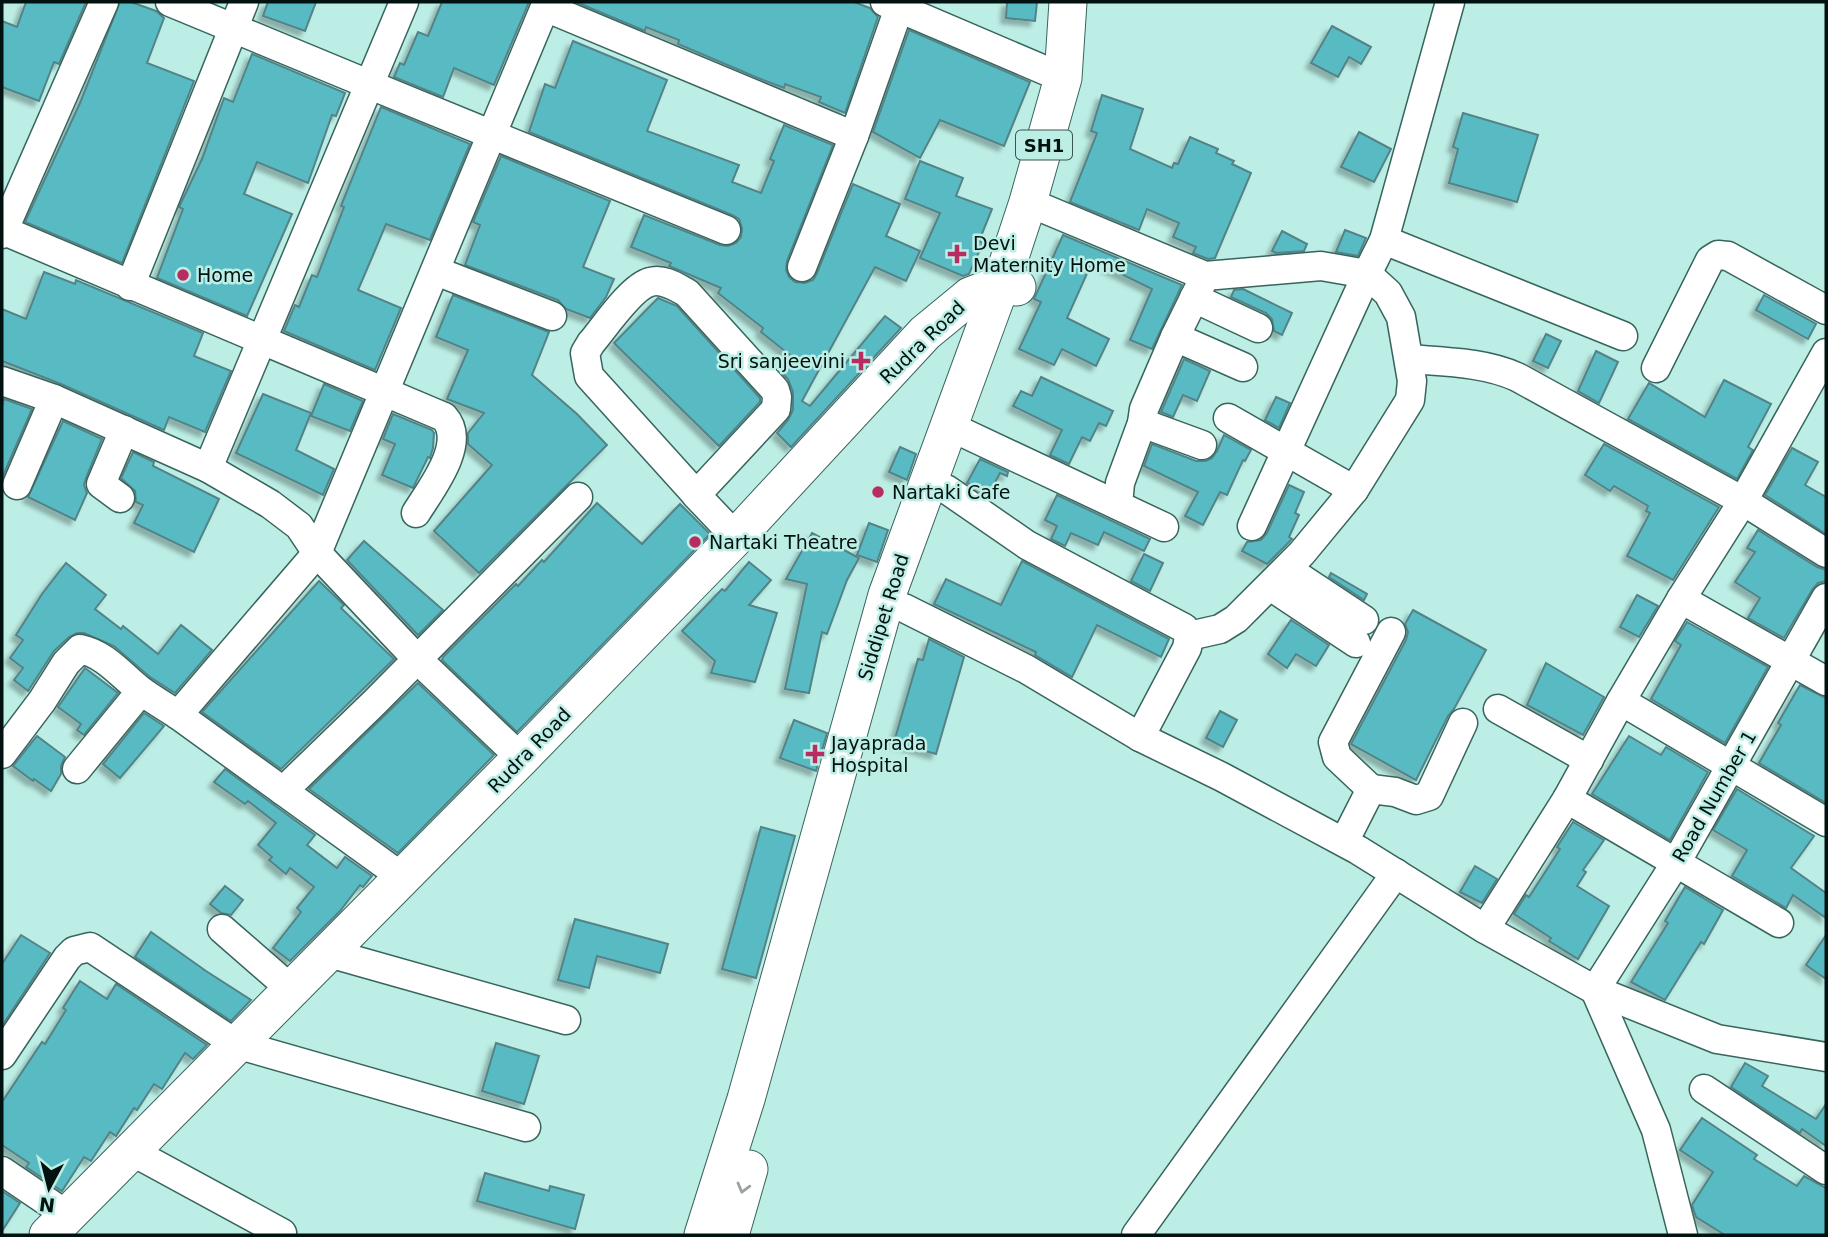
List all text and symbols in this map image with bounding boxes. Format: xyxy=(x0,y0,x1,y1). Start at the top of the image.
road number: SH1 xyxy=(1016,130,1072,160)
place label: Devi Maternity Home xyxy=(973,232,1126,276)
marker: Devi Maternity Home xyxy=(947,244,967,264)
place label: Home xyxy=(197,264,253,286)
marker: Home xyxy=(175,267,191,283)
street label: Rudra Road xyxy=(875,296,969,388)
place label: Sri sanjeevini xyxy=(718,350,845,372)
marker: Sri sanjeevini xyxy=(851,351,871,371)
place label: Nartaki Cafe xyxy=(892,481,1010,503)
marker: Nartaki Cafe xyxy=(870,484,886,500)
place label: Nartaki Theatre xyxy=(709,531,858,553)
marker: Nartaki Theatre xyxy=(687,534,703,550)
street label: Siddipet Road xyxy=(853,551,913,683)
street label: Rudra Road xyxy=(483,703,575,797)
street label: Road Number 1 xyxy=(1667,726,1761,866)
place label: Jayaprada Hospital xyxy=(830,732,926,776)
marker: Jayaprada Hospital xyxy=(805,744,825,764)
north arrow xyxy=(14,1153,84,1223)
one-way arrow xyxy=(737,1182,752,1194)
text: N xyxy=(38,1193,56,1217)

